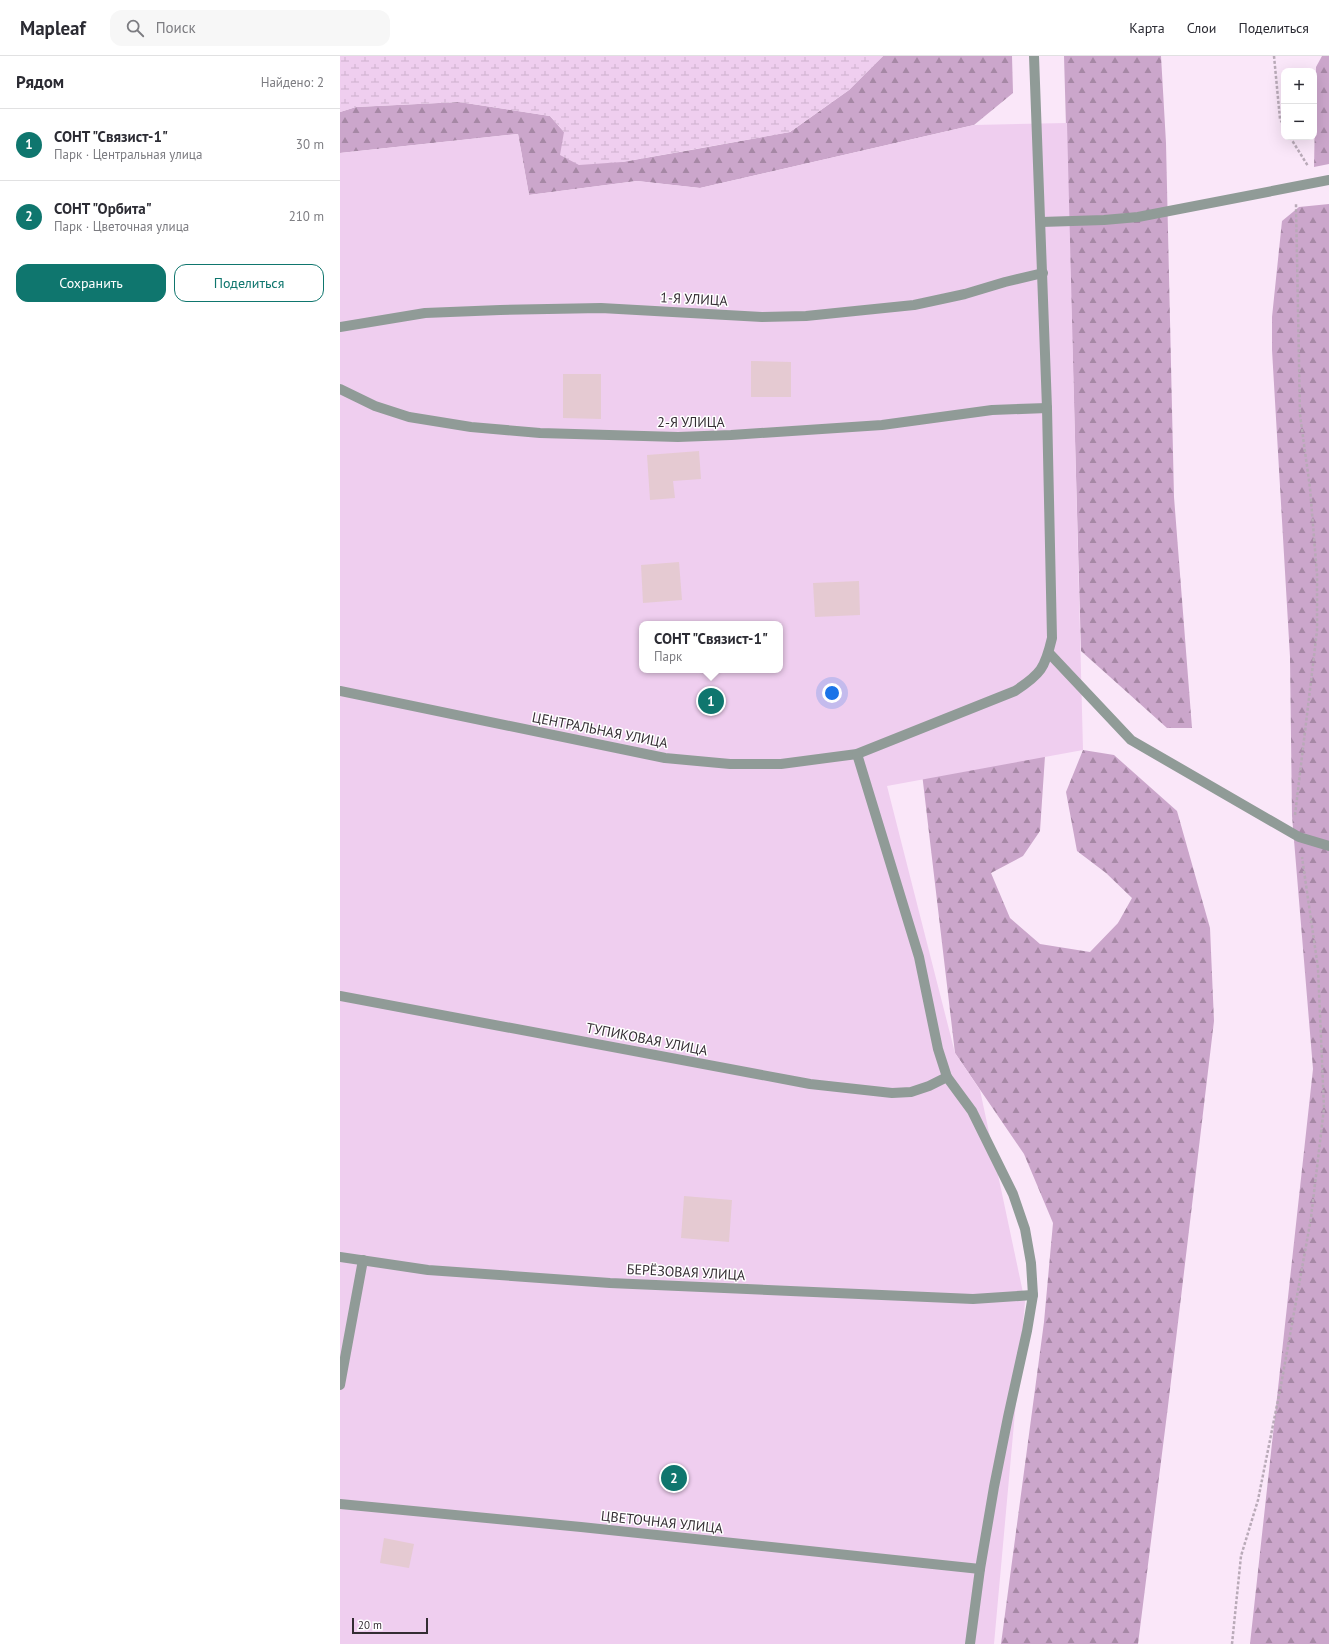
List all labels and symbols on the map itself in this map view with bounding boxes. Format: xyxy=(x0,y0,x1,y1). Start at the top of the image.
street label: 1-Я УЛИЦА xyxy=(660,288,729,310)
street label: 2-Я УЛИЦА xyxy=(657,413,725,431)
your location xyxy=(822,683,842,703)
pin: 1 xyxy=(698,686,724,716)
street label: ЦЕНТРАЛЬНАЯ УЛИЦА xyxy=(530,708,670,752)
street label: ТУПИКОВАЯ УЛИЦА xyxy=(585,1018,710,1060)
street label: БЕРЁЗОВАЯ УЛИЦА xyxy=(626,1260,747,1284)
pin: 2 xyxy=(661,1463,687,1493)
street label: ЦВЕТОЧНАЯ УЛИЦА xyxy=(600,1507,725,1537)
scale bar xyxy=(352,1616,428,1635)

